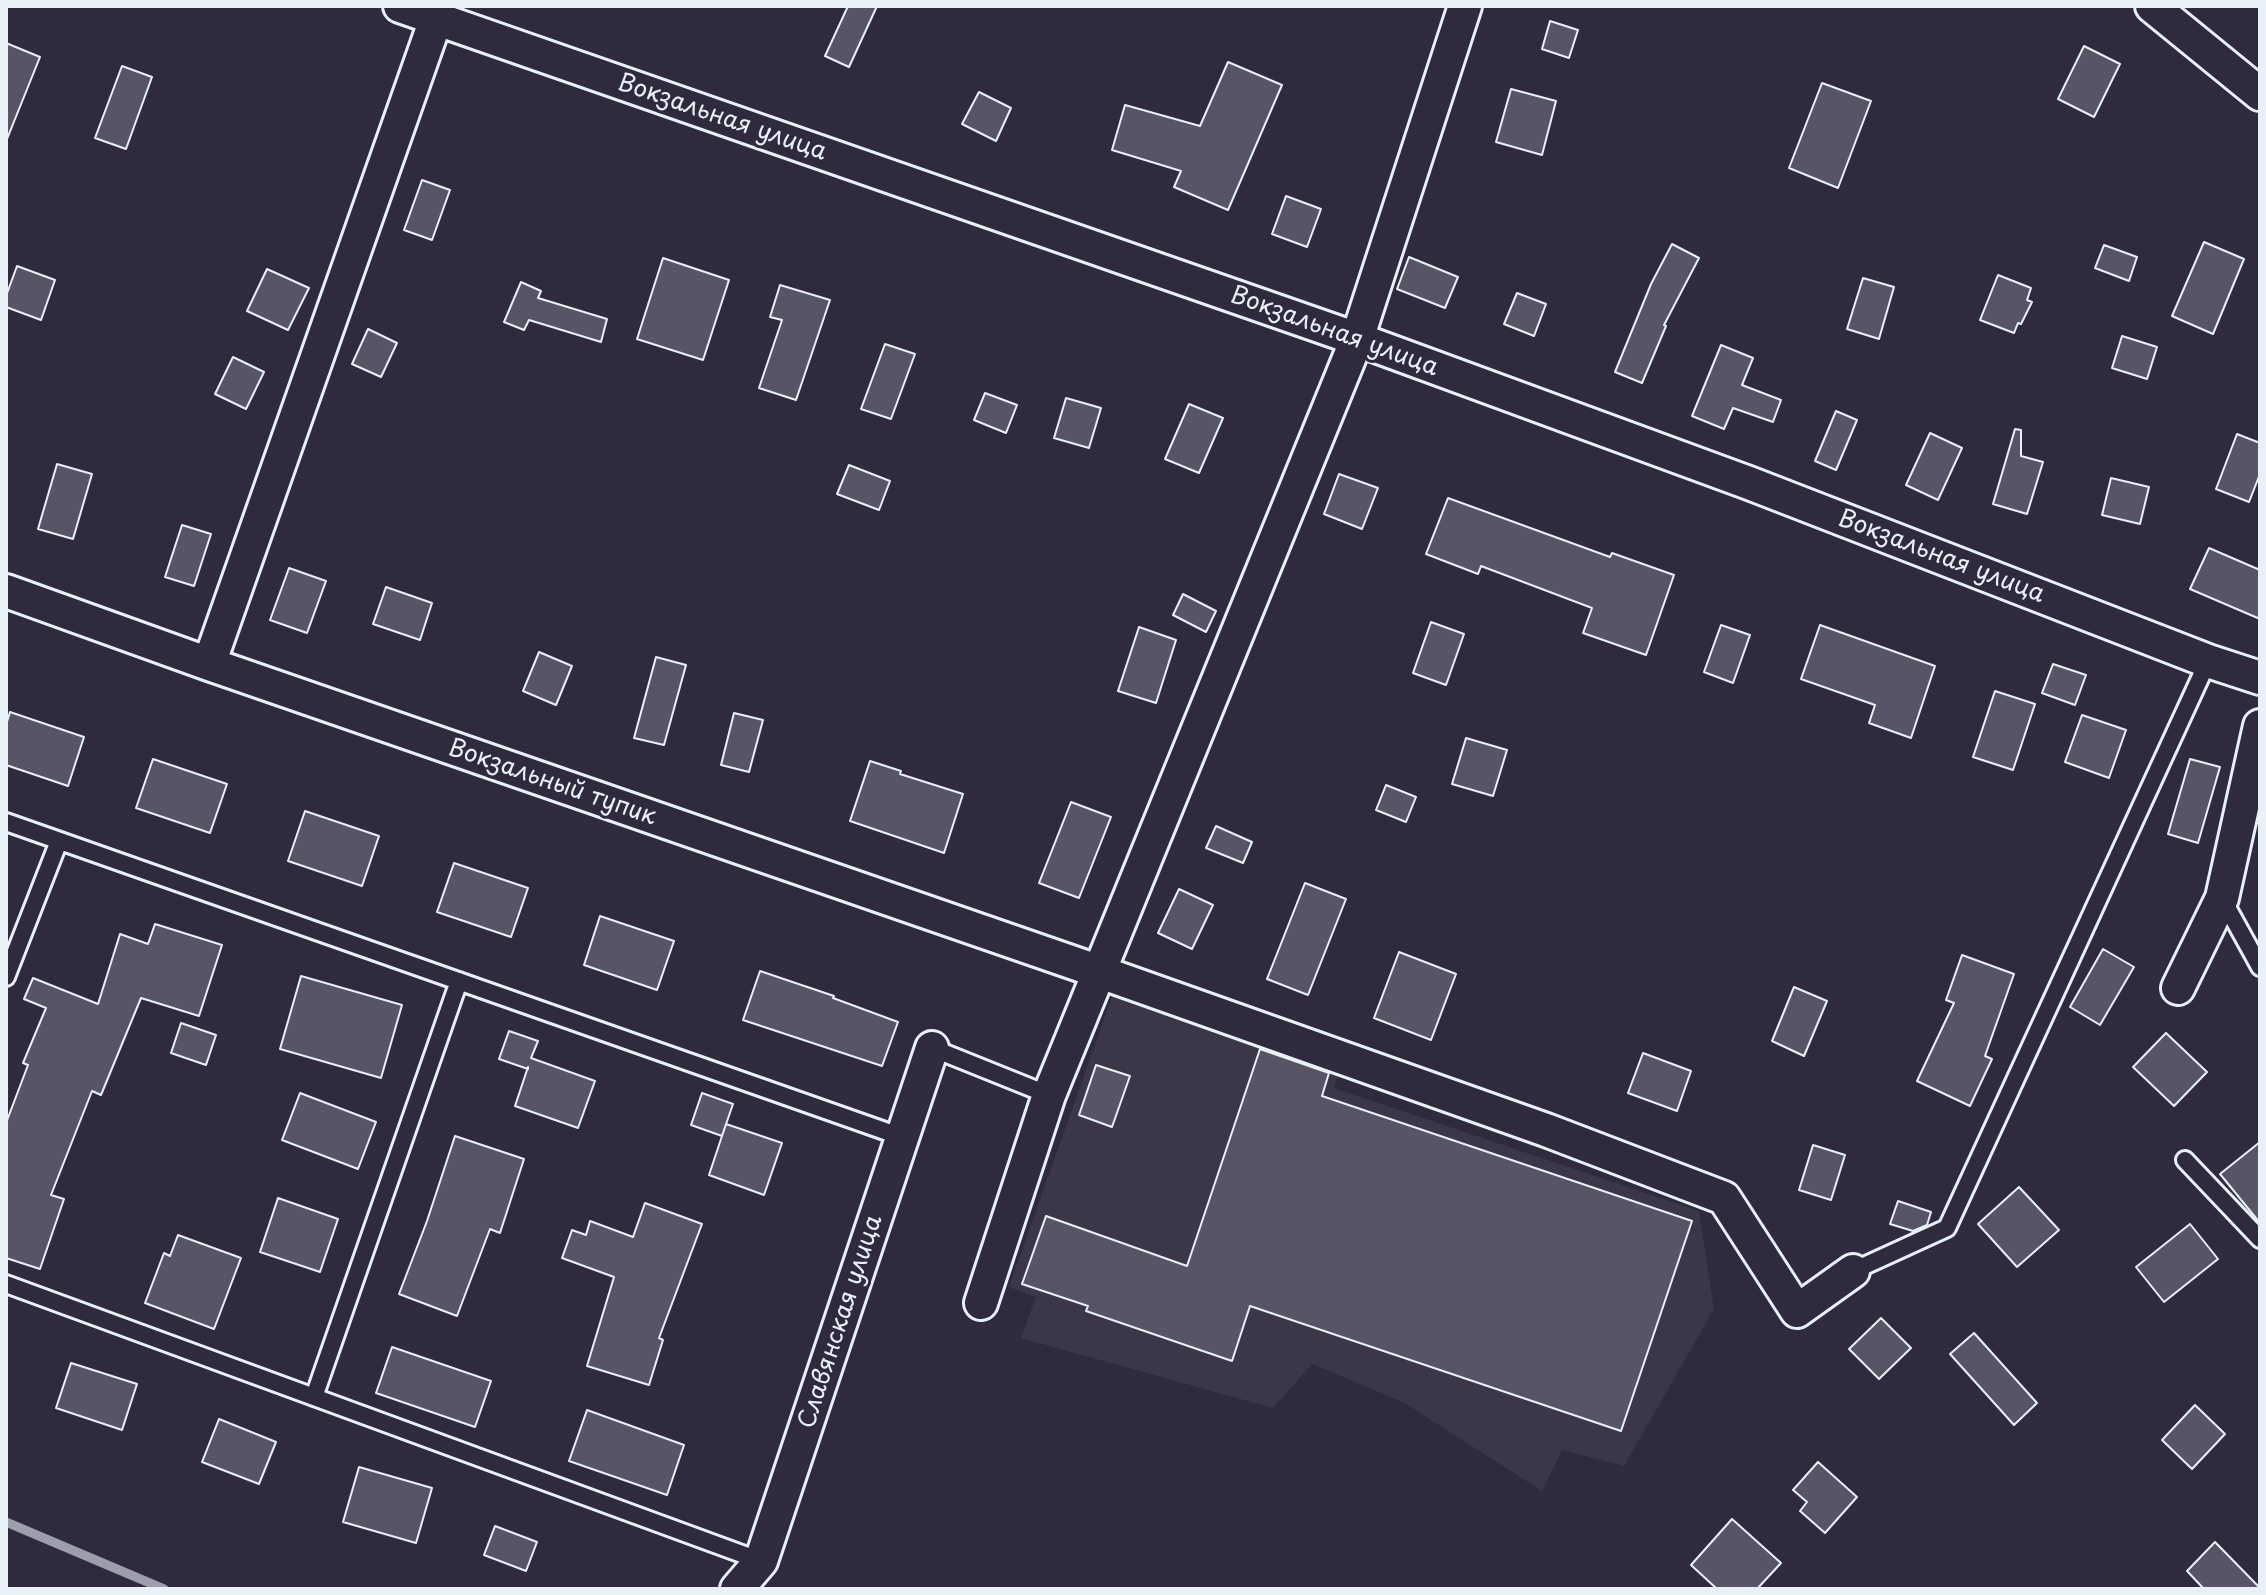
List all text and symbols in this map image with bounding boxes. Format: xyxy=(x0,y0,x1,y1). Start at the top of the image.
street label: Вокзальная улица xyxy=(614,69,830,167)
street label: Вокзальная улица xyxy=(1226,281,1442,383)
street label: Вокзальная улица xyxy=(1834,504,2048,610)
street label: Вокзальный тупик xyxy=(444,734,660,832)
street label: Славянская улица xyxy=(793,1212,889,1432)

